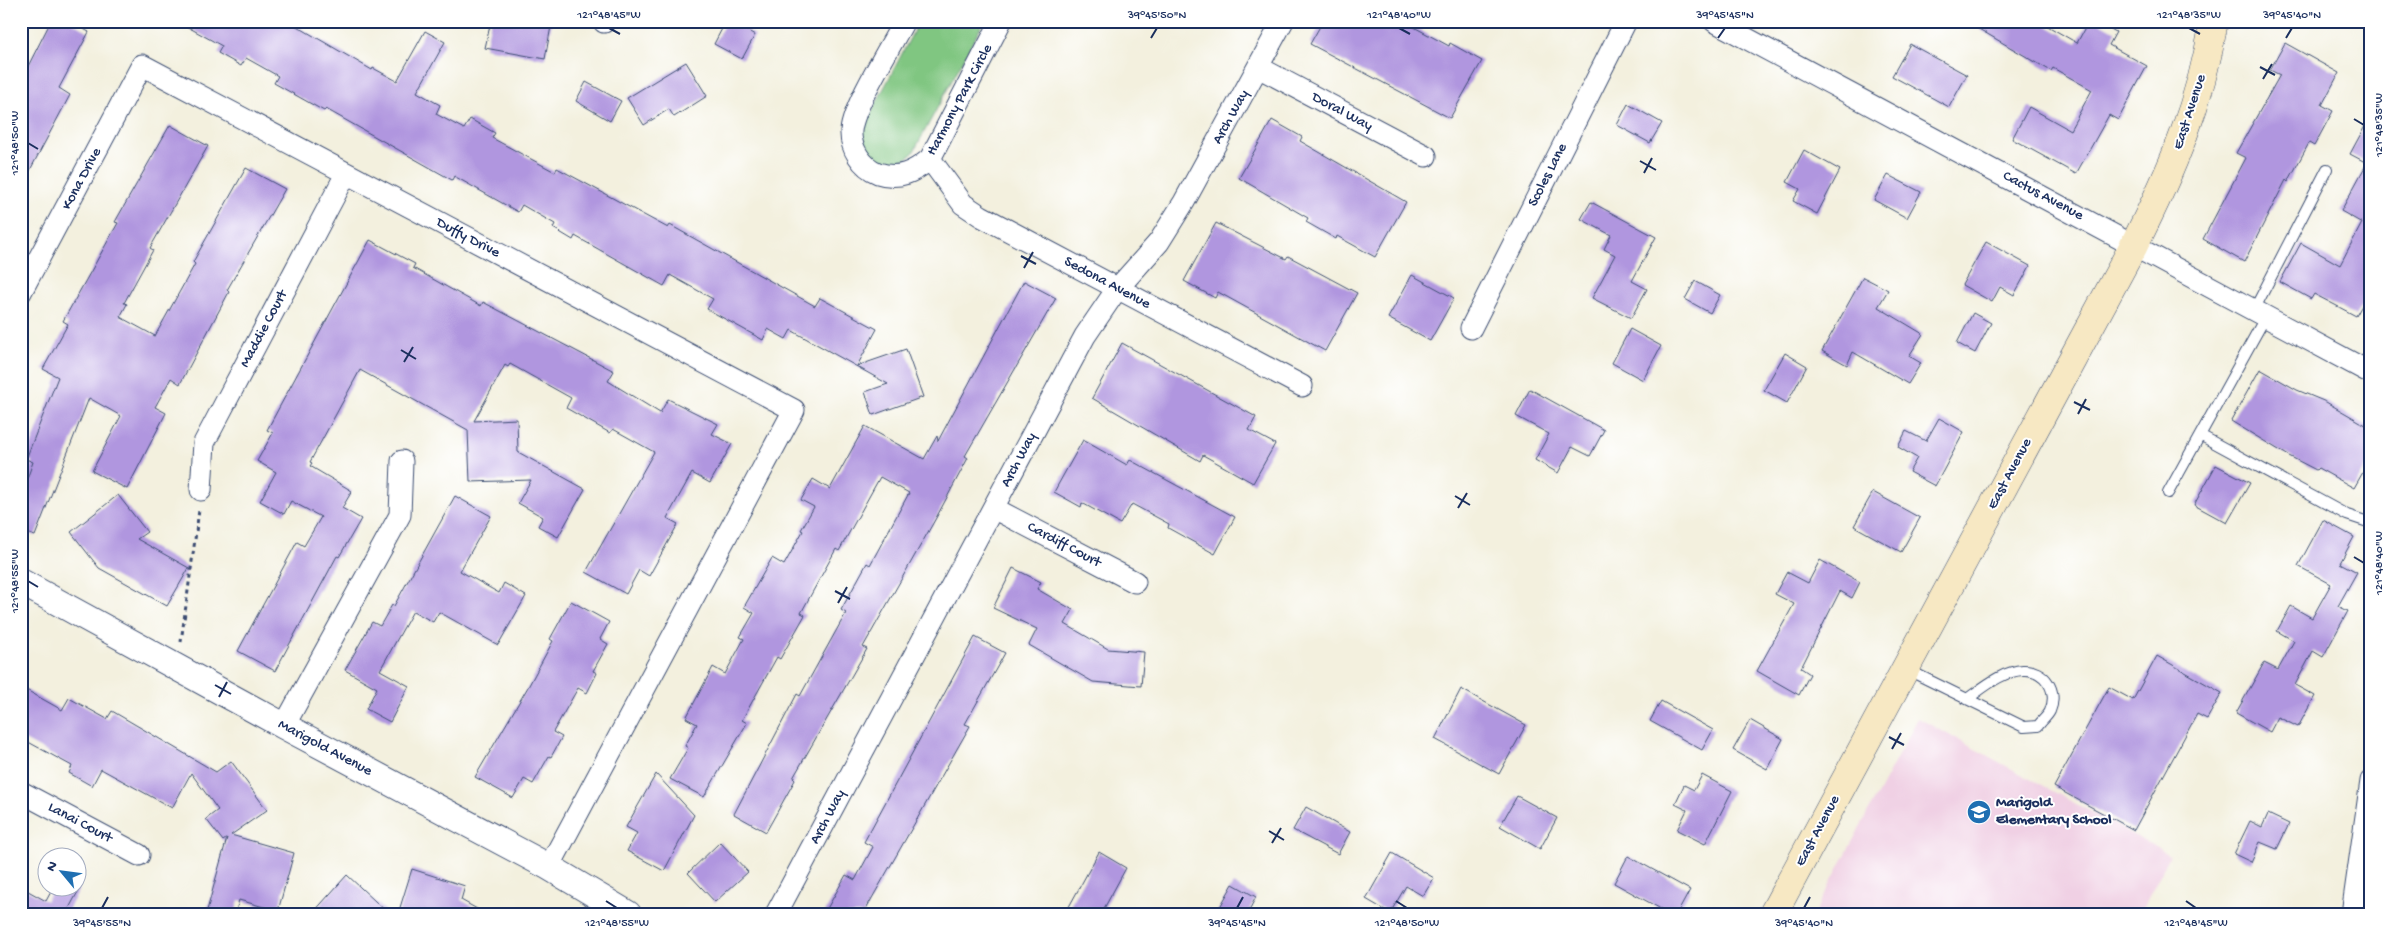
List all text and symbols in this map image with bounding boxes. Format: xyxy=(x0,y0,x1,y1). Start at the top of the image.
text: 121°48'45"W xyxy=(576,9,641,23)
text: 39°45'50"N xyxy=(1127,9,1186,23)
text: 121°48'40"W xyxy=(1366,9,1431,23)
text: 39°45'45"N xyxy=(1695,9,1754,23)
text: 121°48'35"W xyxy=(2156,9,2221,23)
text: 39°45'40"N xyxy=(2262,9,2321,23)
street label: Harmony Park Circle xyxy=(923,41,997,159)
street label: East Avenue xyxy=(2169,72,2211,152)
street label: Arch Way xyxy=(1209,86,1254,147)
street label: Doral Way xyxy=(1308,88,1376,136)
text: 121°48'35"W xyxy=(2373,93,2387,158)
text: 121°48'50"W xyxy=(9,111,23,176)
street label: Scoles Lane xyxy=(1524,140,1572,210)
street label: Kona Drive xyxy=(58,145,106,213)
street label: Cactus Avenue xyxy=(2000,167,2087,225)
street label: Duffy Drive xyxy=(432,213,503,262)
street label: Sedona Avenue xyxy=(1061,253,1154,313)
street label: Maddie Court xyxy=(236,285,293,371)
street label: Arch Way xyxy=(997,429,1041,490)
street label: East Avenue xyxy=(1984,435,2036,513)
street label: Cardiff Court xyxy=(1024,518,1106,573)
text: 121°48'40"W xyxy=(2373,531,2387,596)
text: 121°48'55"W xyxy=(9,549,23,614)
street label: Marigold Avenue xyxy=(275,716,376,781)
street label: Arch Way xyxy=(806,786,850,847)
street label: East Avenue xyxy=(1792,792,1844,870)
place label: Marigold Elementary School xyxy=(1996,794,2112,829)
street label: Lanai Court xyxy=(45,799,117,848)
school or university icon: Marigold Elementary School xyxy=(1966,799,1992,825)
north arrow xyxy=(38,848,88,898)
text: N xyxy=(43,859,62,875)
text: 39°45'55"N xyxy=(72,917,131,931)
text: 121°48'55"W xyxy=(584,917,649,931)
text: 39°45'45"N xyxy=(1207,917,1266,931)
text: 121°48'50"W xyxy=(1374,917,1439,931)
text: 39°45'40"N xyxy=(1774,917,1833,931)
text: 121°48'45"W xyxy=(2163,917,2228,931)

